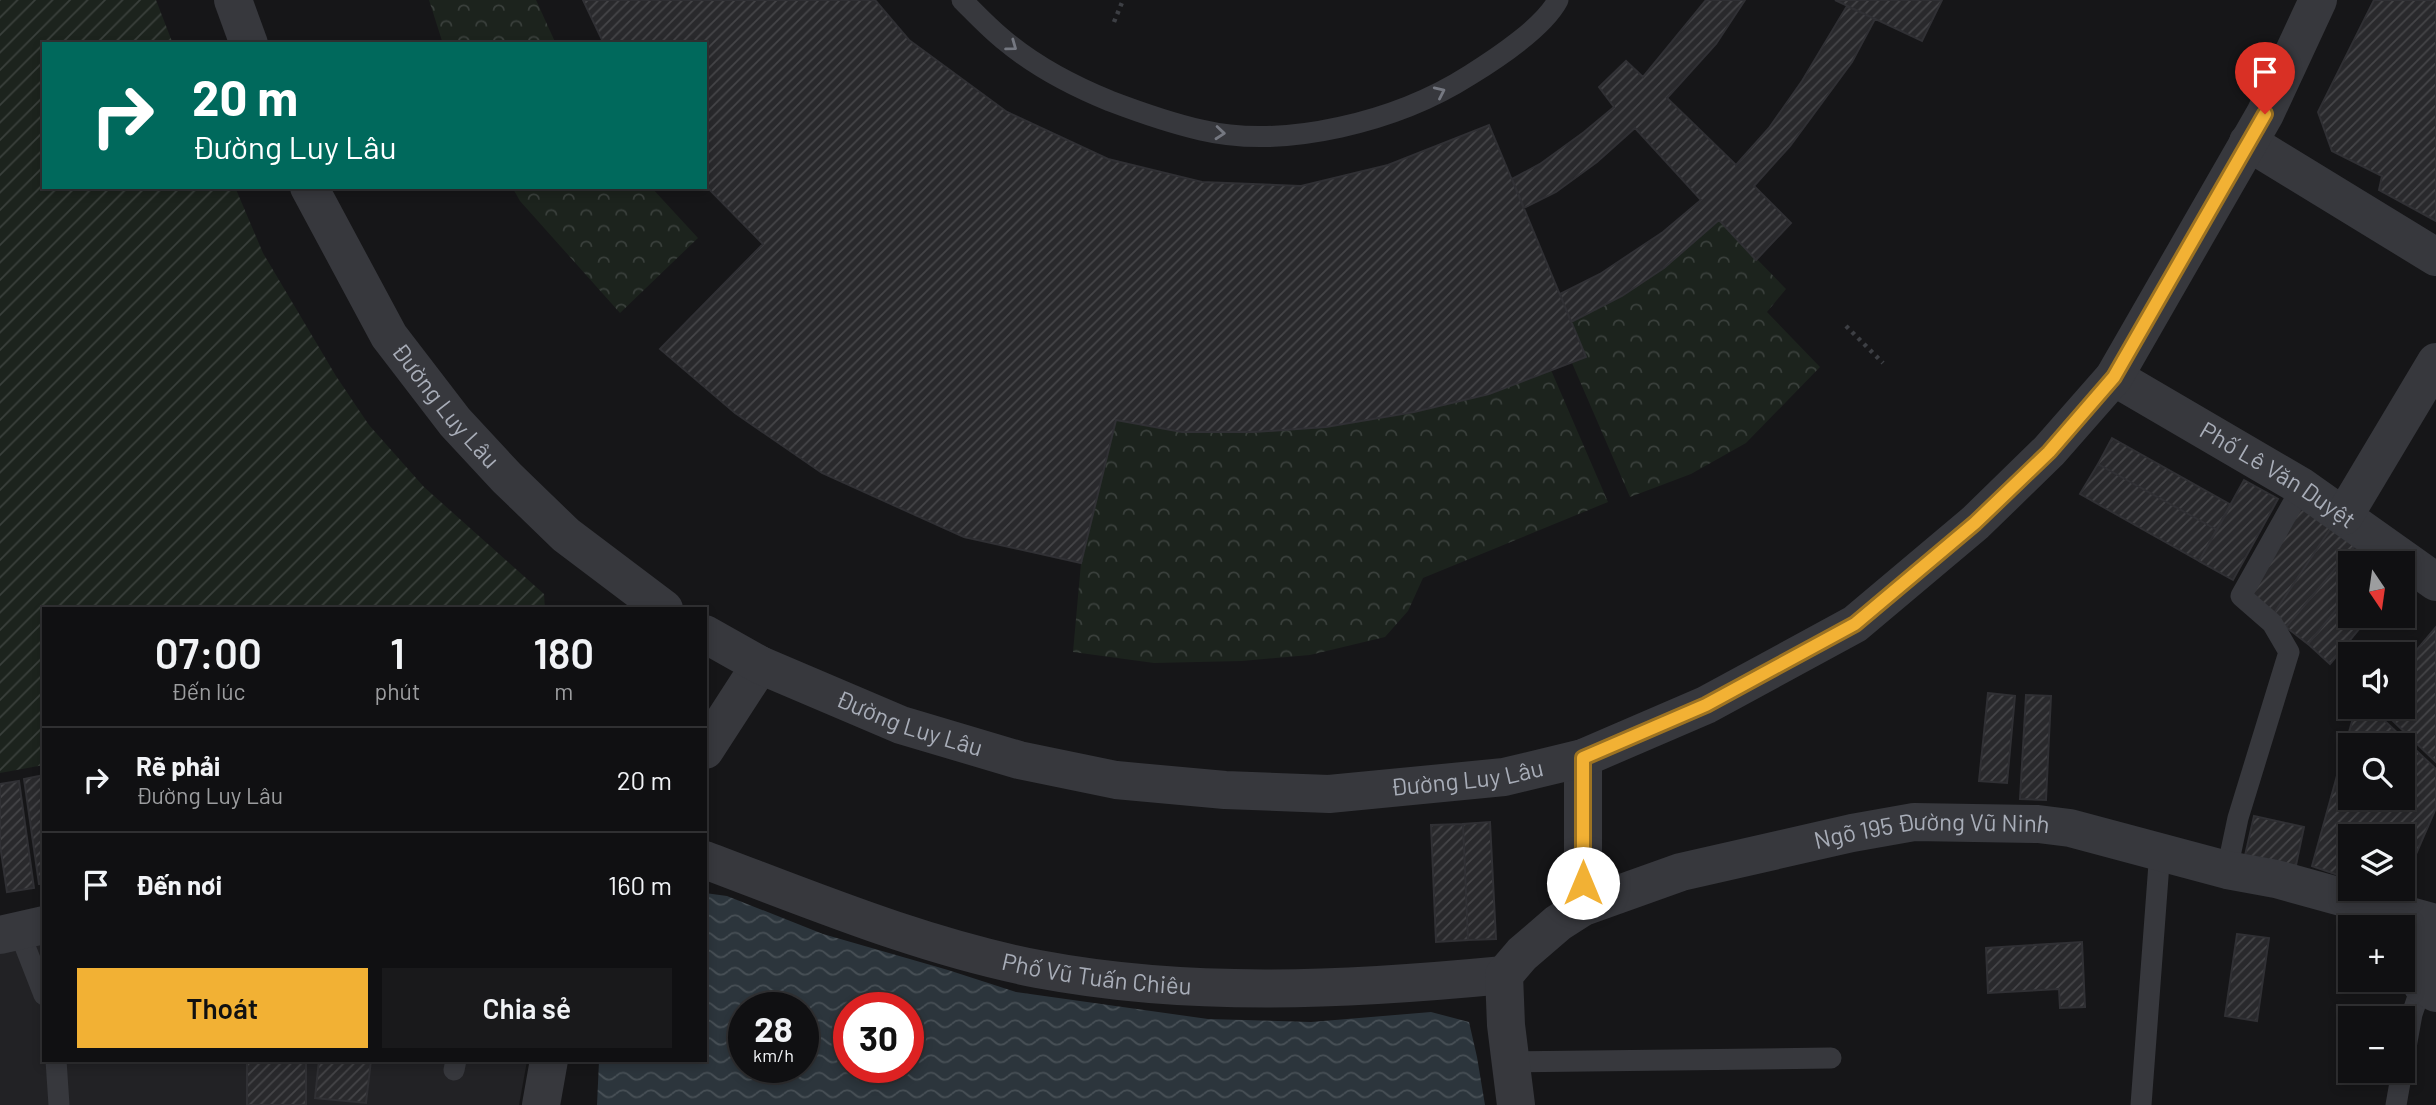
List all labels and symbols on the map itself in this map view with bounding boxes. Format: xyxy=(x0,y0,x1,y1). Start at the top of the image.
one-way arrow xyxy=(1005,37,1017,50)
pin xyxy=(2235,42,2295,114)
one-way arrow xyxy=(1433,86,1445,100)
one-way arrow xyxy=(1214,125,1226,140)
street label: Đường Luy Lâu xyxy=(387,337,506,474)
street label: Phố Lê Văn Duyệt xyxy=(2195,415,2362,534)
north arrow xyxy=(2338,551,2415,628)
street label: Đường Luy Lâu xyxy=(832,683,987,761)
street label: Đường Luy Lâu xyxy=(1389,752,1546,801)
street label: Ngõ 195 Đường Vũ Ninh xyxy=(1811,806,2052,854)
position arrow xyxy=(1546,846,1620,920)
street label: Phố Vũ Tuấn Chiêu xyxy=(999,946,1193,1000)
speed limit sign: 30 xyxy=(833,992,924,1083)

